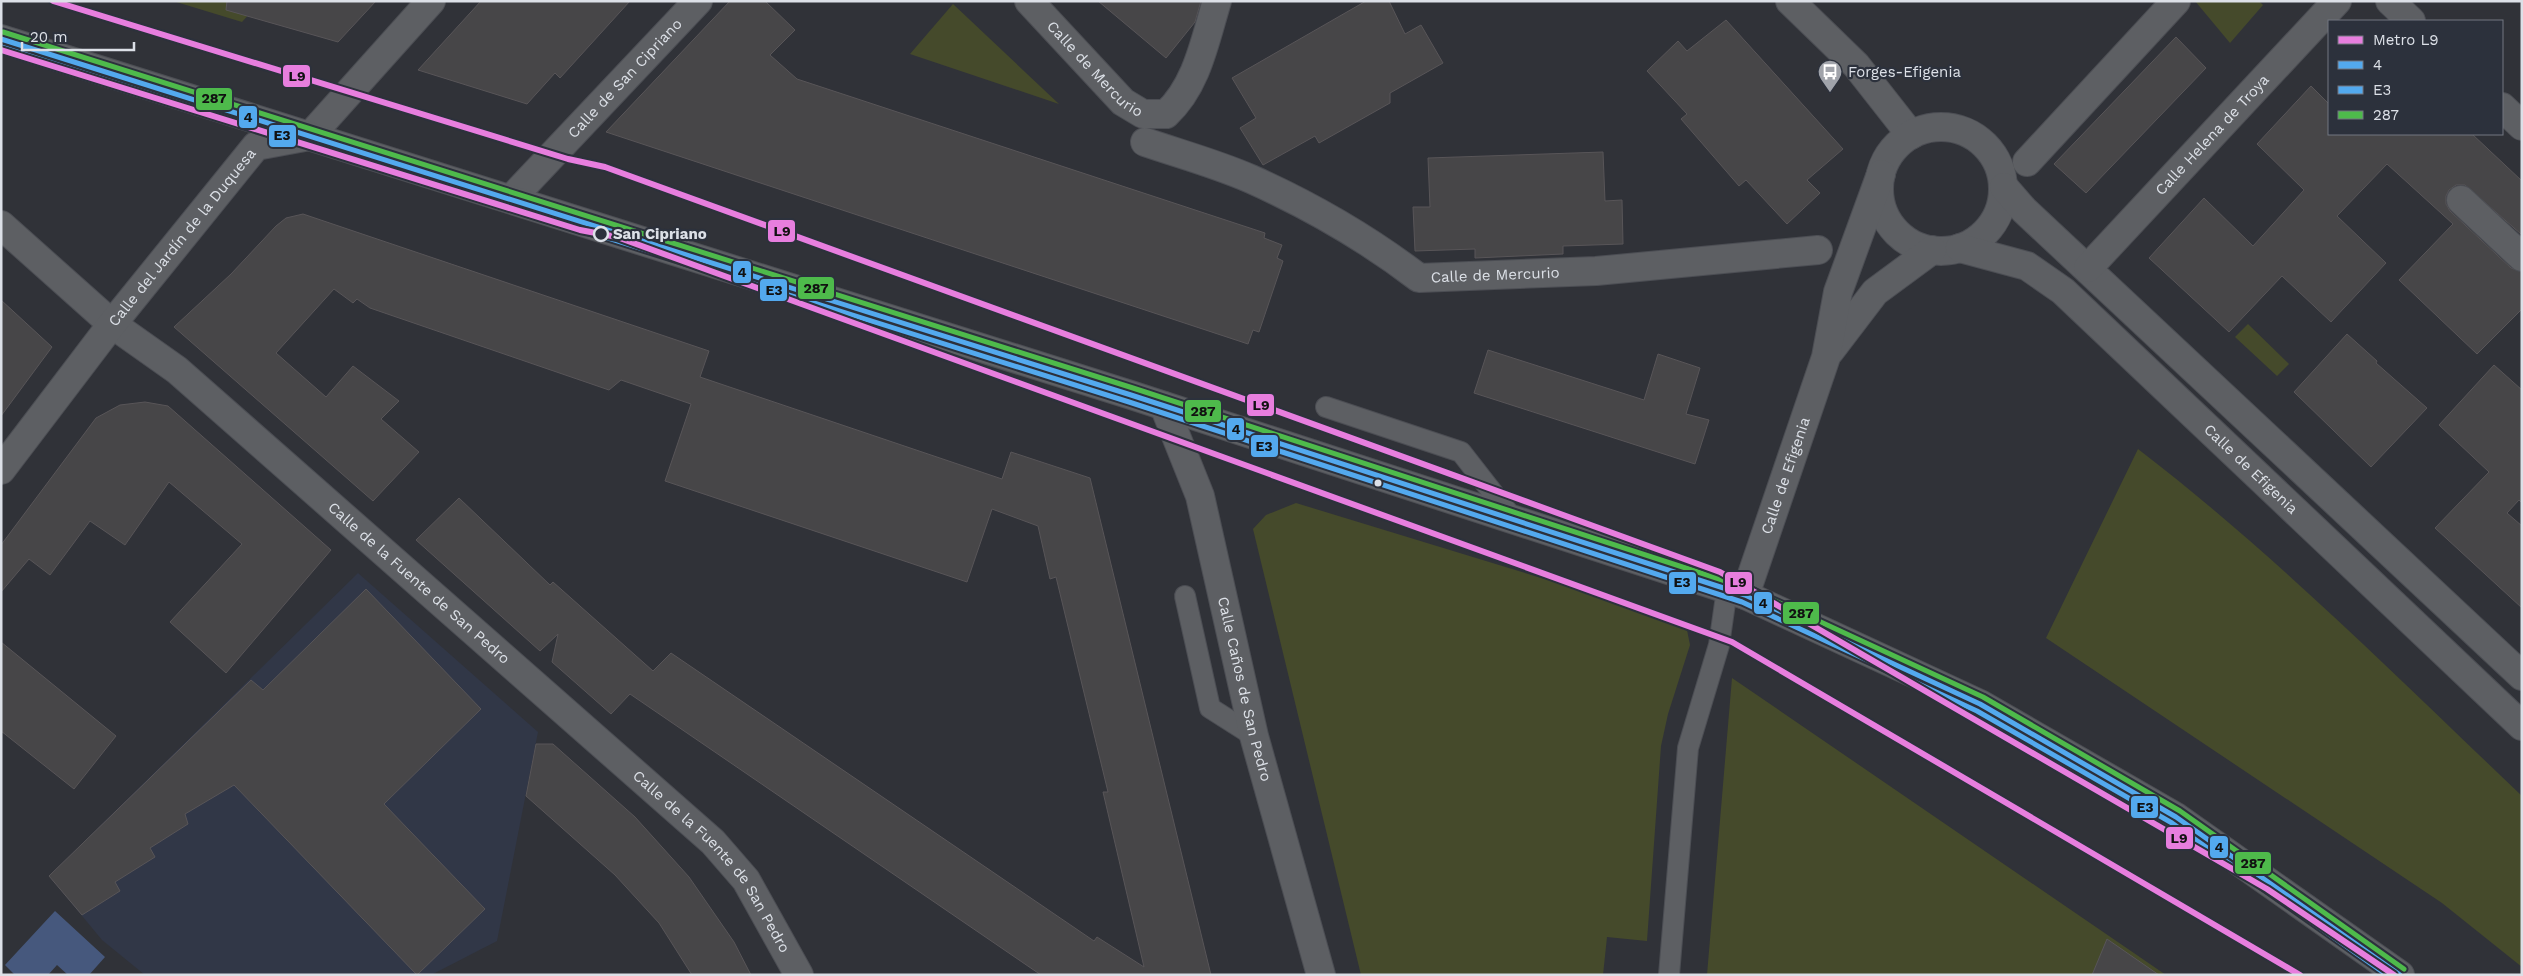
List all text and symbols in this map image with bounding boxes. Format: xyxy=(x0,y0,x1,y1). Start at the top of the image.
street label: Calle de San Cipriano xyxy=(564,15,686,142)
street label: Calle de Mercurio xyxy=(1043,17,1146,121)
scale bar xyxy=(22,20,135,52)
legend xyxy=(2328,20,2503,135)
text: 20 m xyxy=(30,28,68,46)
text: Metro L9 xyxy=(2373,31,2439,49)
text: 4 xyxy=(2373,56,2382,74)
bus stop icon: Forges-Efigenia xyxy=(1817,59,1843,93)
place label: Forges-Efigenia xyxy=(1848,63,1961,81)
line badge: L9 xyxy=(282,64,311,88)
text: L9 xyxy=(288,68,306,84)
street label: Calle Helena de Troya xyxy=(2151,70,2273,199)
text: E3 xyxy=(2373,81,2391,99)
line badge: 287 xyxy=(195,87,233,111)
text: 287 xyxy=(201,90,227,106)
line badge: 4 xyxy=(238,105,258,129)
text: 287 xyxy=(2373,106,2399,124)
text: 4 xyxy=(243,109,253,125)
line badge: E3 xyxy=(268,124,297,148)
text: E3 xyxy=(273,127,291,143)
street label: Calle del Jardín de la Duquesa xyxy=(105,144,260,330)
line badge: L9 xyxy=(767,219,796,243)
text: L9 xyxy=(773,223,791,239)
place label: San Cipriano xyxy=(613,225,707,243)
marker: San Cipriano xyxy=(593,226,609,242)
line badge: 4 xyxy=(732,260,752,284)
street label: Calle de Mercurio xyxy=(1430,263,1560,287)
text: 4 xyxy=(737,264,747,280)
line badge: 287 xyxy=(797,276,835,300)
line badge: E3 xyxy=(759,278,788,302)
text: 287 xyxy=(803,280,829,296)
text: E3 xyxy=(765,282,783,298)
line badge: L9 xyxy=(1246,393,1275,417)
text: L9 xyxy=(1252,397,1270,413)
line badge: 287 xyxy=(1184,399,1222,423)
text: 287 xyxy=(1190,403,1216,419)
street label: Calle de Efigenia xyxy=(1757,414,1814,537)
line badge: 4 xyxy=(1226,417,1245,441)
street label: Calle de Efigenia xyxy=(2200,420,2302,518)
text: 4 xyxy=(1231,421,1241,437)
line badge: E3 xyxy=(1250,434,1279,458)
text: E3 xyxy=(1255,438,1273,454)
unlabelled marker xyxy=(1373,478,1383,488)
street label: Calle de la Fuente de San Pedro xyxy=(324,498,513,668)
line badge: E3 xyxy=(1668,571,1697,595)
line badge: L9 xyxy=(1724,571,1753,595)
text: E3 xyxy=(1673,574,1691,590)
text: L9 xyxy=(1729,574,1747,590)
line badge: 4 xyxy=(1753,591,1773,615)
street label: Calle Caños de San Pedro xyxy=(1214,595,1275,783)
text: 4 xyxy=(1758,595,1768,611)
line badge: 287 xyxy=(1782,601,1820,625)
text: 287 xyxy=(1788,605,1814,621)
street label: Calle de la Fuente de San Pedro xyxy=(629,767,794,956)
line badge: E3 xyxy=(2130,795,2159,819)
text: E3 xyxy=(2136,799,2154,815)
line badge: L9 xyxy=(2165,826,2194,850)
text: L9 xyxy=(2170,830,2188,846)
line badge: 4 xyxy=(2209,835,2229,859)
text: 4 xyxy=(2214,839,2224,855)
line badge: 287 xyxy=(2234,851,2272,875)
text: 287 xyxy=(2240,855,2266,871)

